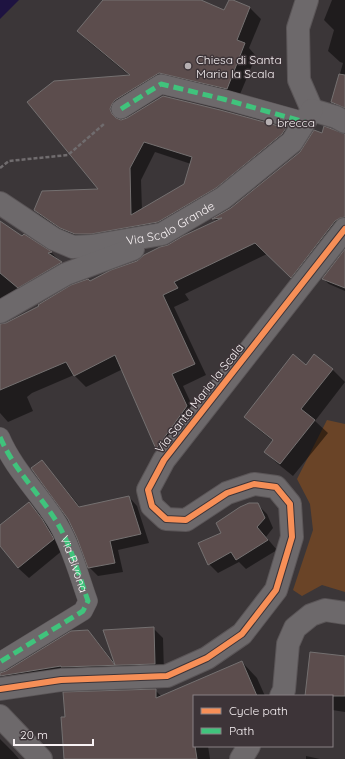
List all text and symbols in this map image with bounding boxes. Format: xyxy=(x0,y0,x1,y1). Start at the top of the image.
place label: Chiesa di Santa Maria la Scala xyxy=(196,52,282,81)
marker: Chiesa di Santa Maria la Scala xyxy=(183,61,193,71)
place label: brecca xyxy=(277,115,315,130)
marker: brecca xyxy=(264,117,274,127)
street label: Via Scalo Grande xyxy=(125,197,217,248)
street label: Via Santa Maria la Scala xyxy=(151,340,247,456)
street label: Via Bivona xyxy=(58,533,92,594)
legend xyxy=(193,695,333,747)
text: Cycle path xyxy=(229,703,288,718)
scale bar xyxy=(14,721,93,747)
text: Path xyxy=(229,723,254,738)
text: 20 m xyxy=(20,727,48,742)

